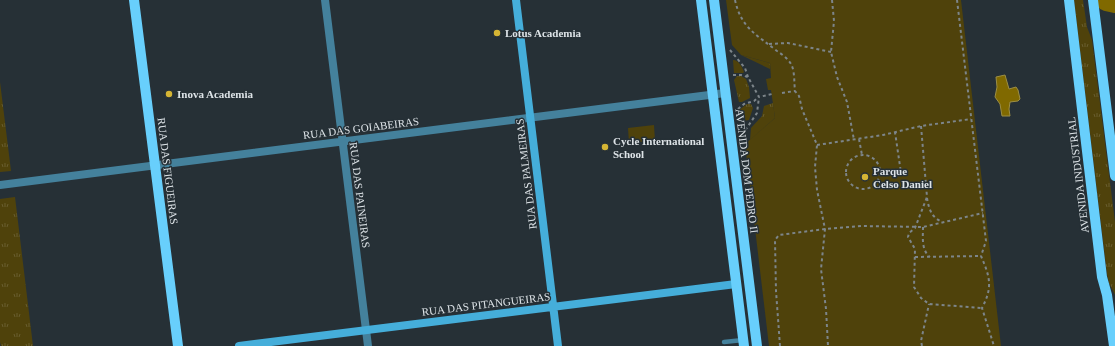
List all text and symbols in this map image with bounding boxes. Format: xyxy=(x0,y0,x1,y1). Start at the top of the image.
place label: Lotus Academia xyxy=(505,27,582,39)
marker: Lotus Academia xyxy=(492,28,502,38)
place label: Inova Academia xyxy=(177,88,254,100)
marker: Inova Academia xyxy=(164,89,174,99)
street label: AVENIDA DOM PEDRO II xyxy=(733,108,761,234)
street label: RUA DAS GOIABEIRAS xyxy=(302,115,420,141)
street label: AVENIDA INDUSTRIAL xyxy=(1065,116,1091,234)
street label: RUA DAS FIGUEIRAS xyxy=(155,117,181,225)
street label: RUA DAS PALMEIRAS xyxy=(513,118,539,230)
place label: Cycle International School xyxy=(613,135,704,160)
street label: RUA DAS PAINEIRAS xyxy=(348,141,372,249)
marker: Cycle International School xyxy=(600,142,610,152)
place label: Parque Celso Daniel xyxy=(873,165,932,190)
marker: Parque Celso Daniel xyxy=(860,172,870,182)
street label: RUA DAS PITANGUEIRAS xyxy=(421,290,551,318)

